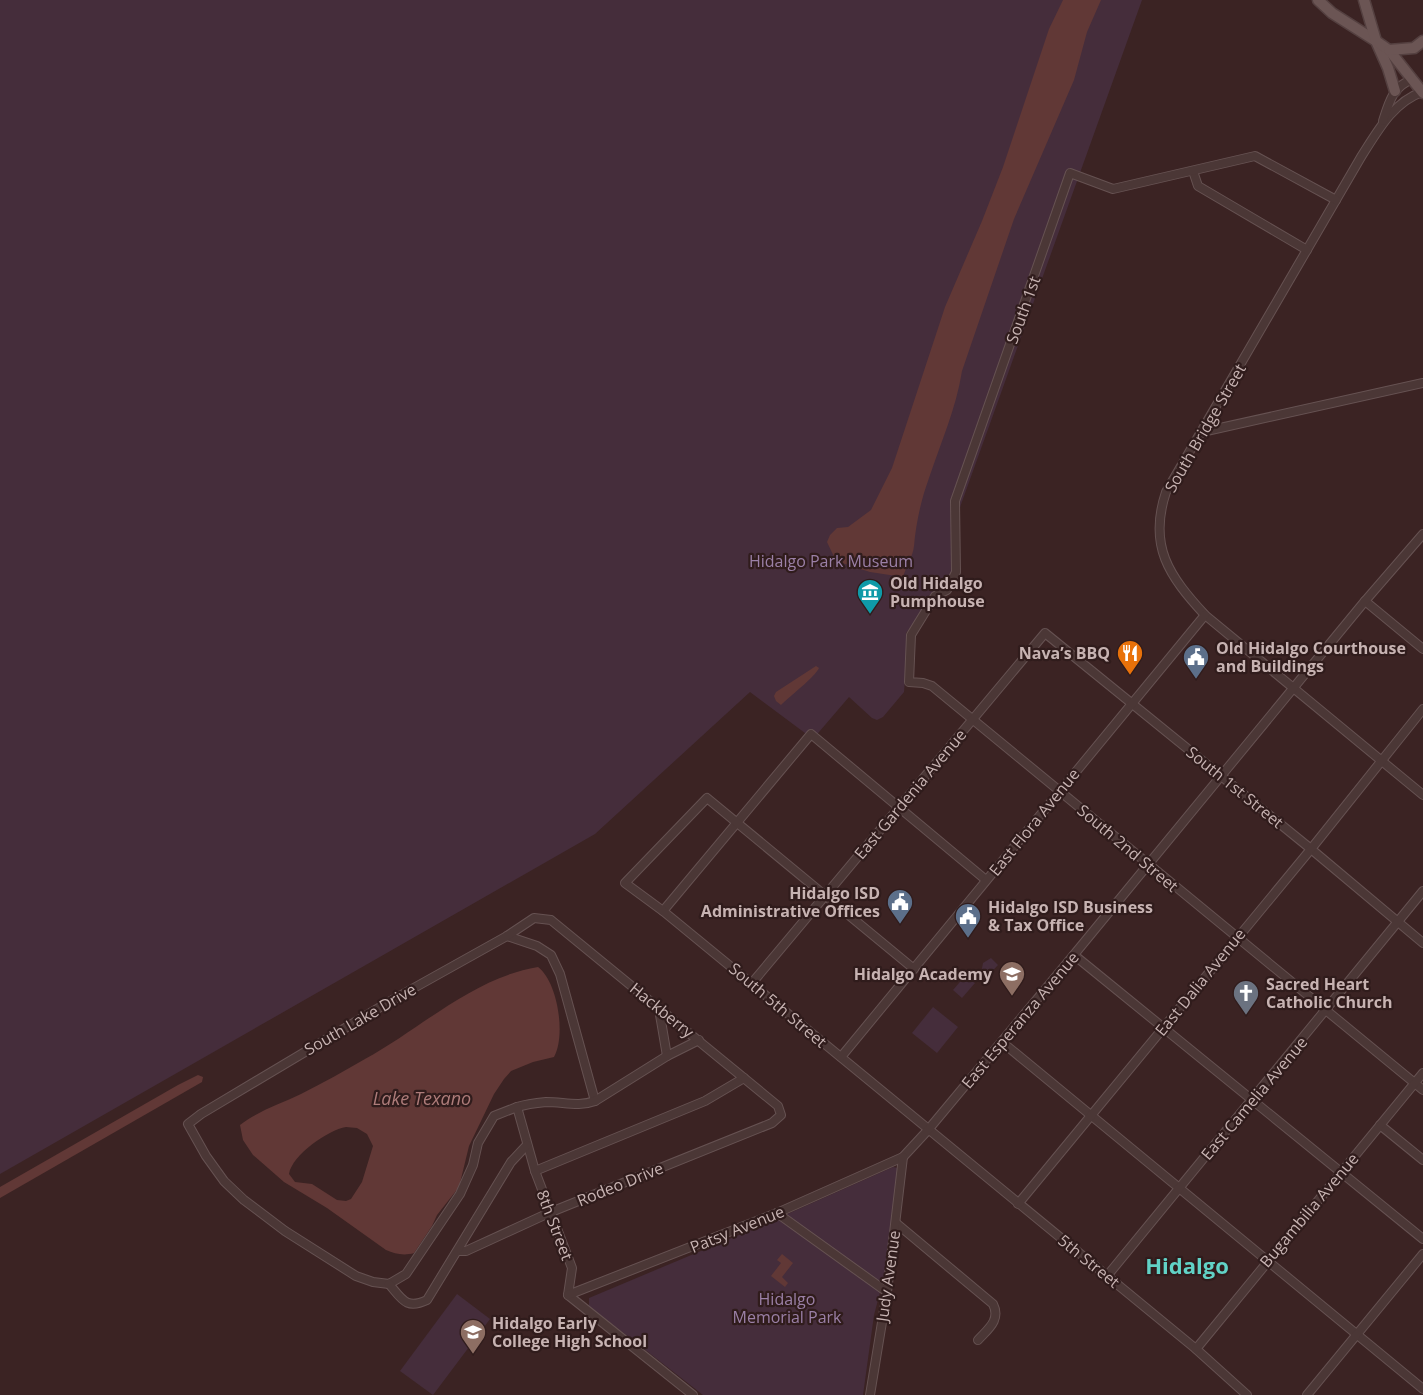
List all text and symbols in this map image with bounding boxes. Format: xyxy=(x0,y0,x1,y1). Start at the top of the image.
street label: South 1st xyxy=(1001,273,1045,347)
street label: South Bridge Street xyxy=(1159,359,1251,496)
park label: Hidalgo Park Museum xyxy=(749,550,913,572)
place label: Old Hidalgo Pumphouse xyxy=(890,572,985,612)
museum icon: Old Hidalgo Pumphouse xyxy=(855,577,885,615)
place label: Old Hidalgo Courthouse and Buildings xyxy=(1216,637,1406,677)
restaurant icon: Nava’s BBQ xyxy=(1115,638,1145,676)
place label: Nava’s BBQ xyxy=(1019,642,1110,664)
public building icon: Old Hidalgo Courthouse and Buildings xyxy=(1181,642,1211,680)
street label: East Gardenia Avenue xyxy=(849,724,971,864)
street label: South 1st Street xyxy=(1182,741,1288,833)
street label: East Flora Avenue xyxy=(984,764,1084,880)
street label: South 2nd Street xyxy=(1073,799,1183,897)
place label: Hidalgo ISD Administrative Offices xyxy=(701,882,880,922)
public building icon: Hidalgo ISD Administrative Offices xyxy=(885,887,915,925)
place label: Hidalgo ISD Business & Tax Office xyxy=(988,896,1153,936)
public building icon: Hidalgo ISD Business & Tax Office xyxy=(953,901,983,939)
street label: East Dalia Avenue xyxy=(1150,924,1250,1040)
street label: East Esperanza Avenue xyxy=(956,947,1084,1093)
street label: South 5th Street xyxy=(724,958,832,1053)
school or university icon: Hidalgo Academy xyxy=(997,959,1027,997)
place label: Hidalgo Academy xyxy=(854,963,993,985)
place label: Sacred Heart Catholic Church xyxy=(1266,973,1393,1013)
street label: Hackberry xyxy=(625,977,699,1043)
street label: South Lake Drive xyxy=(300,978,420,1060)
church icon: Sacred Heart Catholic Church xyxy=(1231,978,1261,1016)
street label: East Camelia Avenue xyxy=(1196,1032,1312,1164)
water label: Lake Texano xyxy=(373,1086,471,1110)
street label: Bugambilia Avenue xyxy=(1255,1148,1363,1272)
street label: Rodeo Drive xyxy=(574,1157,666,1211)
street label: 8th Street xyxy=(532,1187,579,1264)
street label: Patsy Avenue xyxy=(687,1200,787,1258)
street label: Judy Avenue xyxy=(870,1229,905,1325)
street label: 5th Street xyxy=(1054,1229,1125,1293)
district label: Hidalgo xyxy=(1145,1250,1229,1280)
park label: Hidalgo Memorial Park xyxy=(733,1288,842,1328)
place label: Hidalgo Early College High School xyxy=(492,1312,647,1352)
school or university icon: Hidalgo Early College High School xyxy=(458,1317,488,1355)

